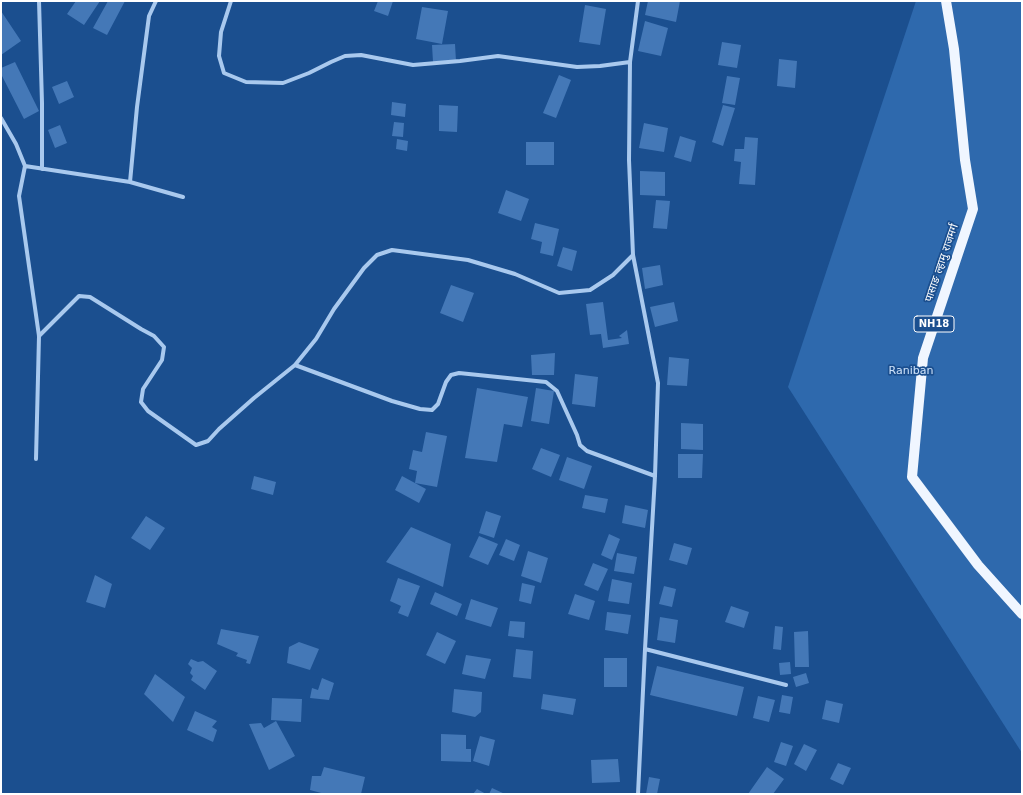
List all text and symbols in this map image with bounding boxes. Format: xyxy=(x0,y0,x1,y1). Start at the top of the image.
street label: पासाङ ल्हामु राजमर्ग xyxy=(922,222,962,304)
road number: NH18 xyxy=(914,316,954,332)
park label: Raniban xyxy=(889,364,933,378)

